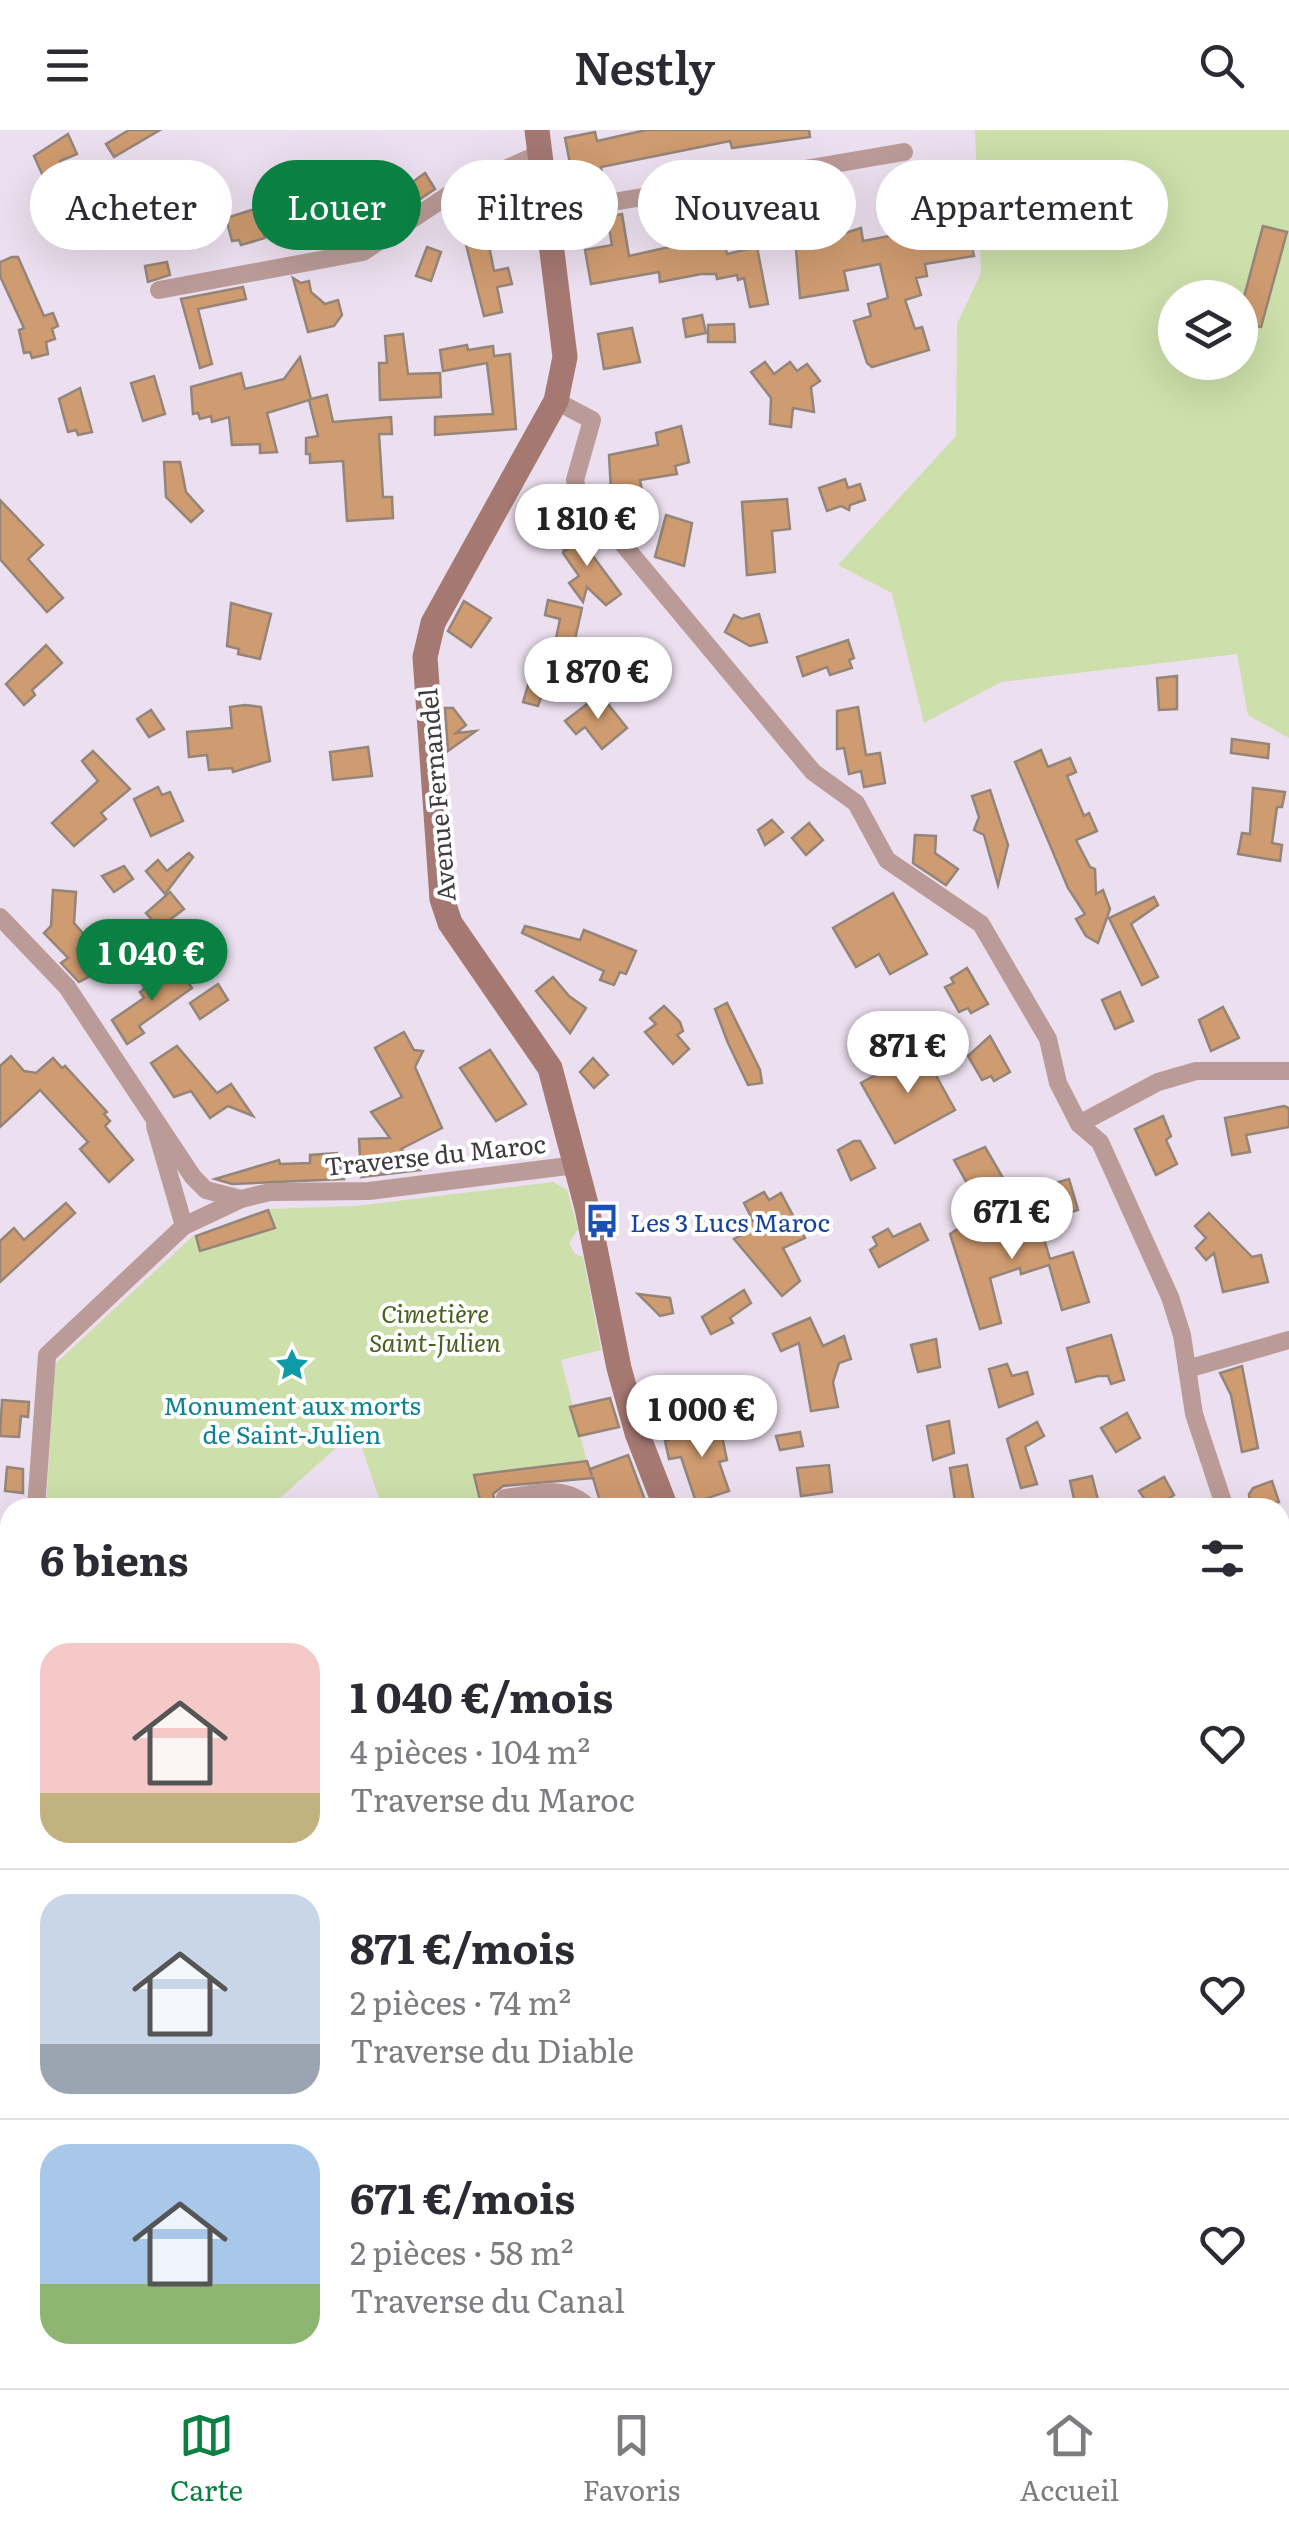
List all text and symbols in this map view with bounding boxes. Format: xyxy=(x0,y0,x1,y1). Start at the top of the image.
text: Nestly xyxy=(574,32,715,99)
icon: menu xyxy=(40,38,95,93)
icon: search xyxy=(1194,38,1249,93)
chip: Acheter xyxy=(30,160,232,250)
chip: Louer xyxy=(252,160,421,250)
chip: Filtres xyxy=(441,160,618,250)
chip: Nouveau xyxy=(638,160,856,250)
chip: Appartement xyxy=(876,160,1168,250)
map controls xyxy=(1158,280,1258,380)
button: layers xyxy=(1158,280,1258,380)
pin: 1 810 € xyxy=(495,484,679,569)
text: 1 810 € xyxy=(537,492,637,540)
pin: 1 870 € xyxy=(506,637,690,722)
text: 1 870 € xyxy=(546,645,650,693)
street label: Avenue Fernandel xyxy=(408,687,464,903)
pin: 1 040 € xyxy=(60,919,244,1004)
text: 1 040 € xyxy=(98,927,206,975)
pin: 871 € xyxy=(838,1011,978,1096)
text: 871 € xyxy=(869,1019,947,1067)
street label: Traverse du Maroc xyxy=(322,1124,548,1184)
pin: 671 € xyxy=(942,1177,1082,1262)
text: 671 € xyxy=(973,1185,1051,1233)
bus stop icon: Les 3 Lucs Maroc xyxy=(583,1202,621,1240)
place label: Les 3 Lucs Maroc xyxy=(630,1203,830,1240)
park label: Cimetière Saint-Julien xyxy=(369,1294,501,1360)
place icon: Monument aux morts de Saint-Julien xyxy=(273,1346,311,1384)
pin: 1 000 € xyxy=(610,1375,794,1460)
text: 1 000 € xyxy=(648,1383,756,1431)
place label: Monument aux morts de Saint-Julien xyxy=(163,1386,421,1452)
text: 6 biens xyxy=(40,1527,189,1589)
icon: filters xyxy=(1195,1531,1250,1586)
text: 1 040 €/mois xyxy=(350,1664,613,1726)
icon: home xyxy=(120,1683,240,1803)
icon: heart xyxy=(1195,1716,1250,1771)
text: 4 pièces · 104 m² xyxy=(350,1726,590,1774)
text: Traverse du Maroc xyxy=(350,1774,635,1822)
text: 871 €/mois xyxy=(350,1915,575,1977)
icon: home xyxy=(120,1934,240,2054)
icon: heart xyxy=(1195,1967,1250,2022)
text: 2 pièces · 74 m² xyxy=(350,1977,571,2025)
text: Traverse du Diable xyxy=(350,2025,634,2073)
text: 671 €/mois xyxy=(350,2165,575,2227)
icon: home xyxy=(120,2184,240,2304)
icon: heart xyxy=(1195,2217,1250,2272)
text: 2 pièces · 58 m² xyxy=(350,2227,574,2275)
text: Traverse du Canal xyxy=(350,2275,625,2323)
tab: Carte xyxy=(170,2408,243,2510)
tab: Favoris xyxy=(583,2408,680,2510)
tab: Accueil xyxy=(1020,2408,1119,2510)

